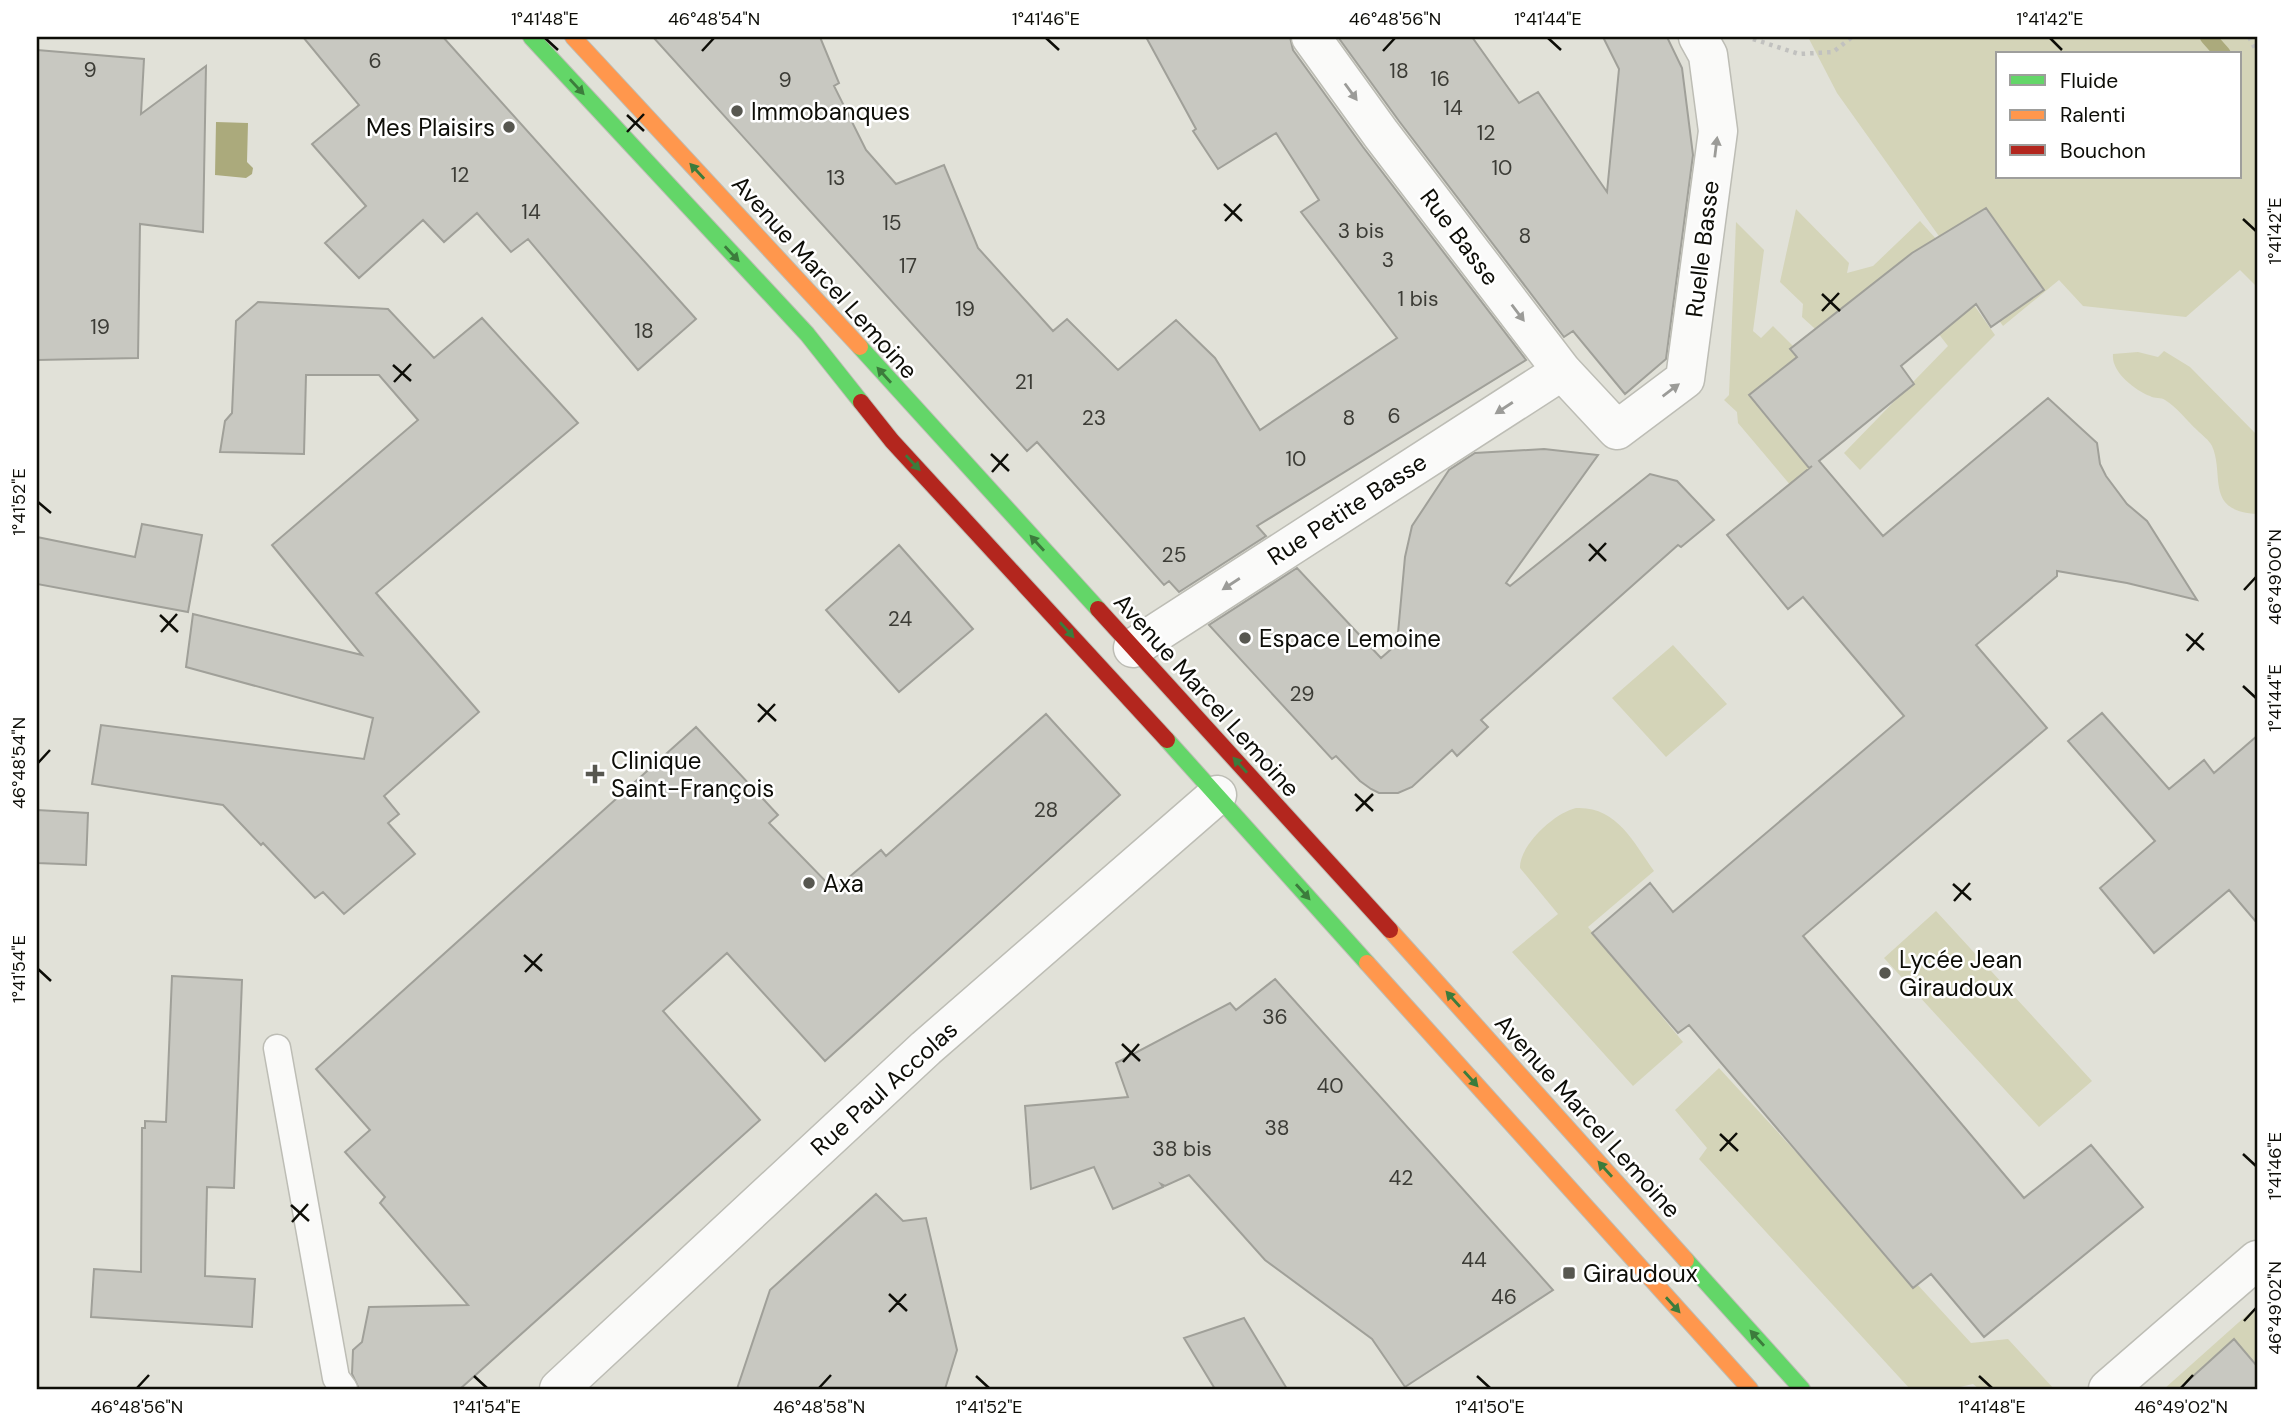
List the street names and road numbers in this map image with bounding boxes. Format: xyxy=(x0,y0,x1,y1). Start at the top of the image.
street label: Avenue Marcel Lemoine xyxy=(725,169,925,385)
street label: Ruelle Basse xyxy=(1678,179,1726,319)
street label: Rue Basse xyxy=(1414,182,1506,292)
street label: Rue Petite Basse xyxy=(1261,446,1433,572)
street label: Avenue Marcel Lemoine xyxy=(1107,587,1307,803)
street label: Avenue Marcel Lemoine xyxy=(1488,1008,1688,1224)
street label: Rue Paul Accolas xyxy=(804,1014,964,1162)

